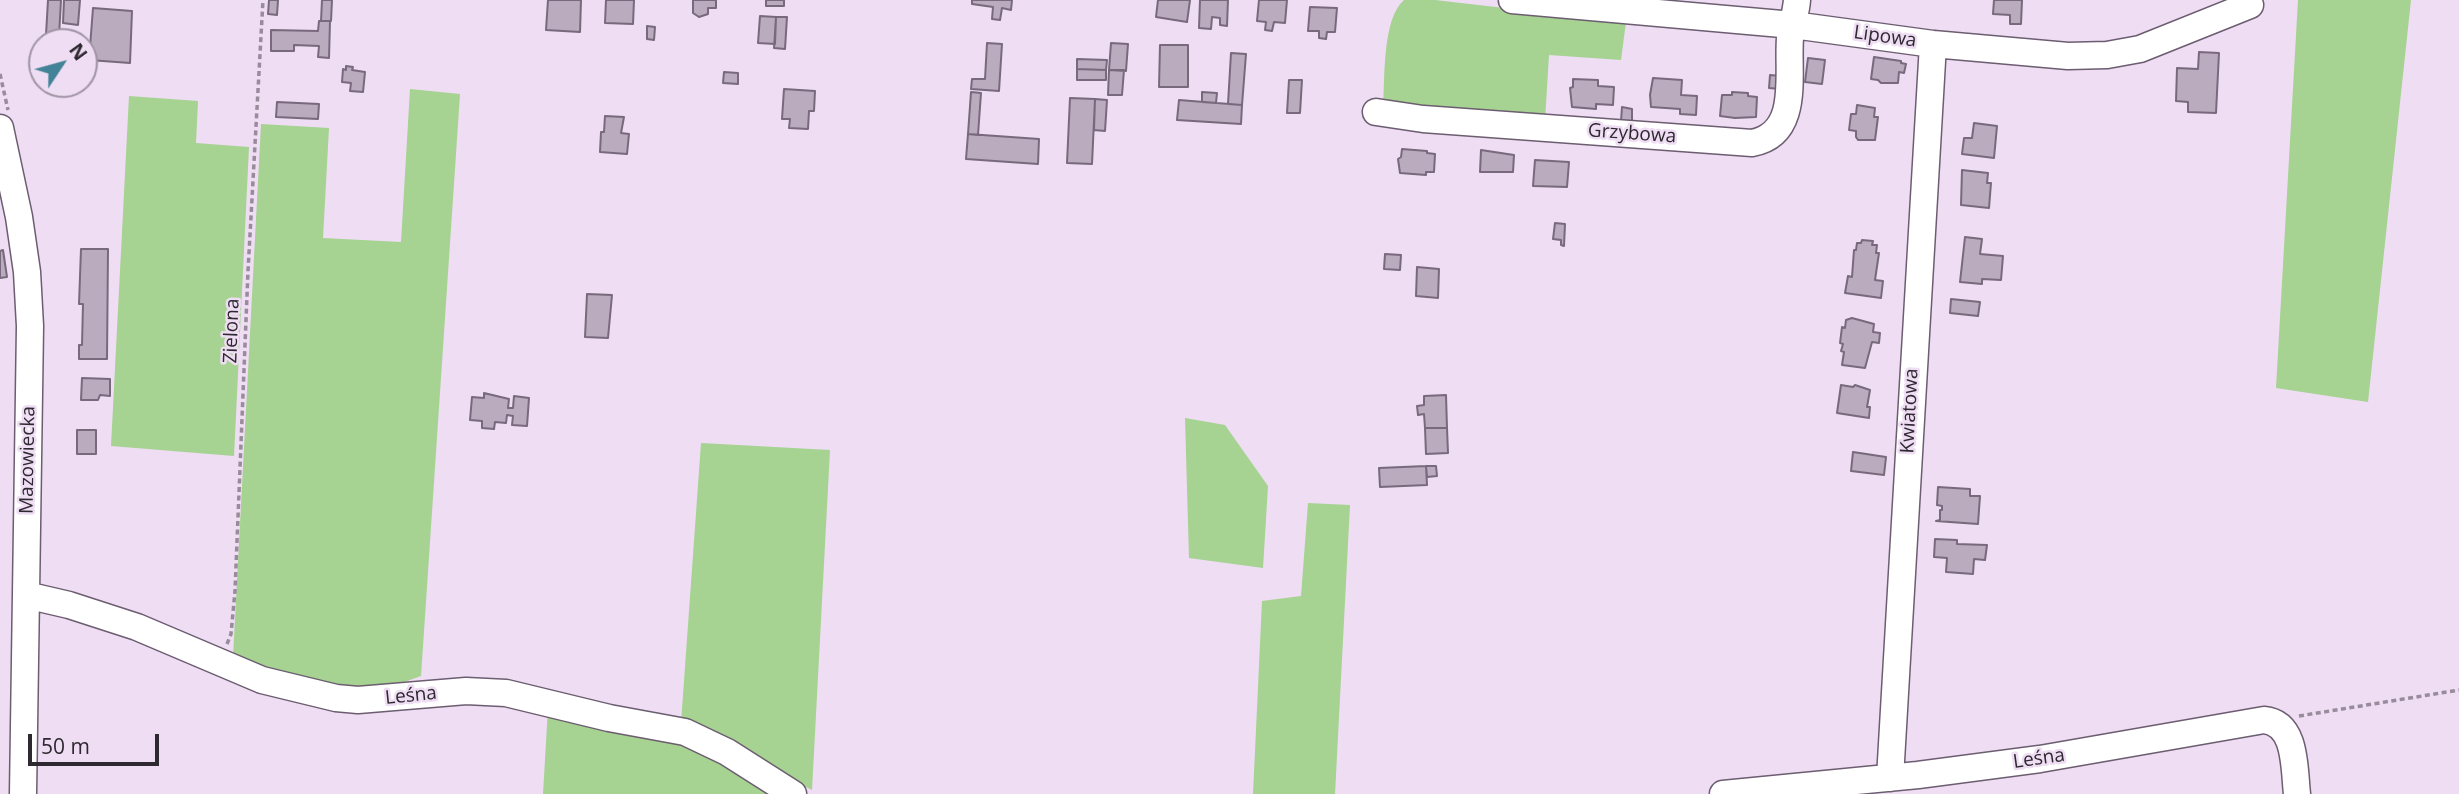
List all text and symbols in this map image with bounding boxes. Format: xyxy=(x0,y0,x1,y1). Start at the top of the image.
street label: Lipowa xyxy=(1852,21,1918,53)
north arrow xyxy=(28,28,98,98)
text: N xyxy=(63,38,93,66)
street label: Grzybowa xyxy=(1587,120,1677,148)
street label: Zielona xyxy=(219,298,245,364)
street label: Kwiatowa xyxy=(1896,368,1924,454)
street label: Mazowiecka xyxy=(16,406,40,514)
street label: Leśna xyxy=(384,682,438,710)
scale bar xyxy=(32,720,163,764)
text: 50 m xyxy=(41,732,90,760)
street label: Leśna xyxy=(2012,744,2066,774)

